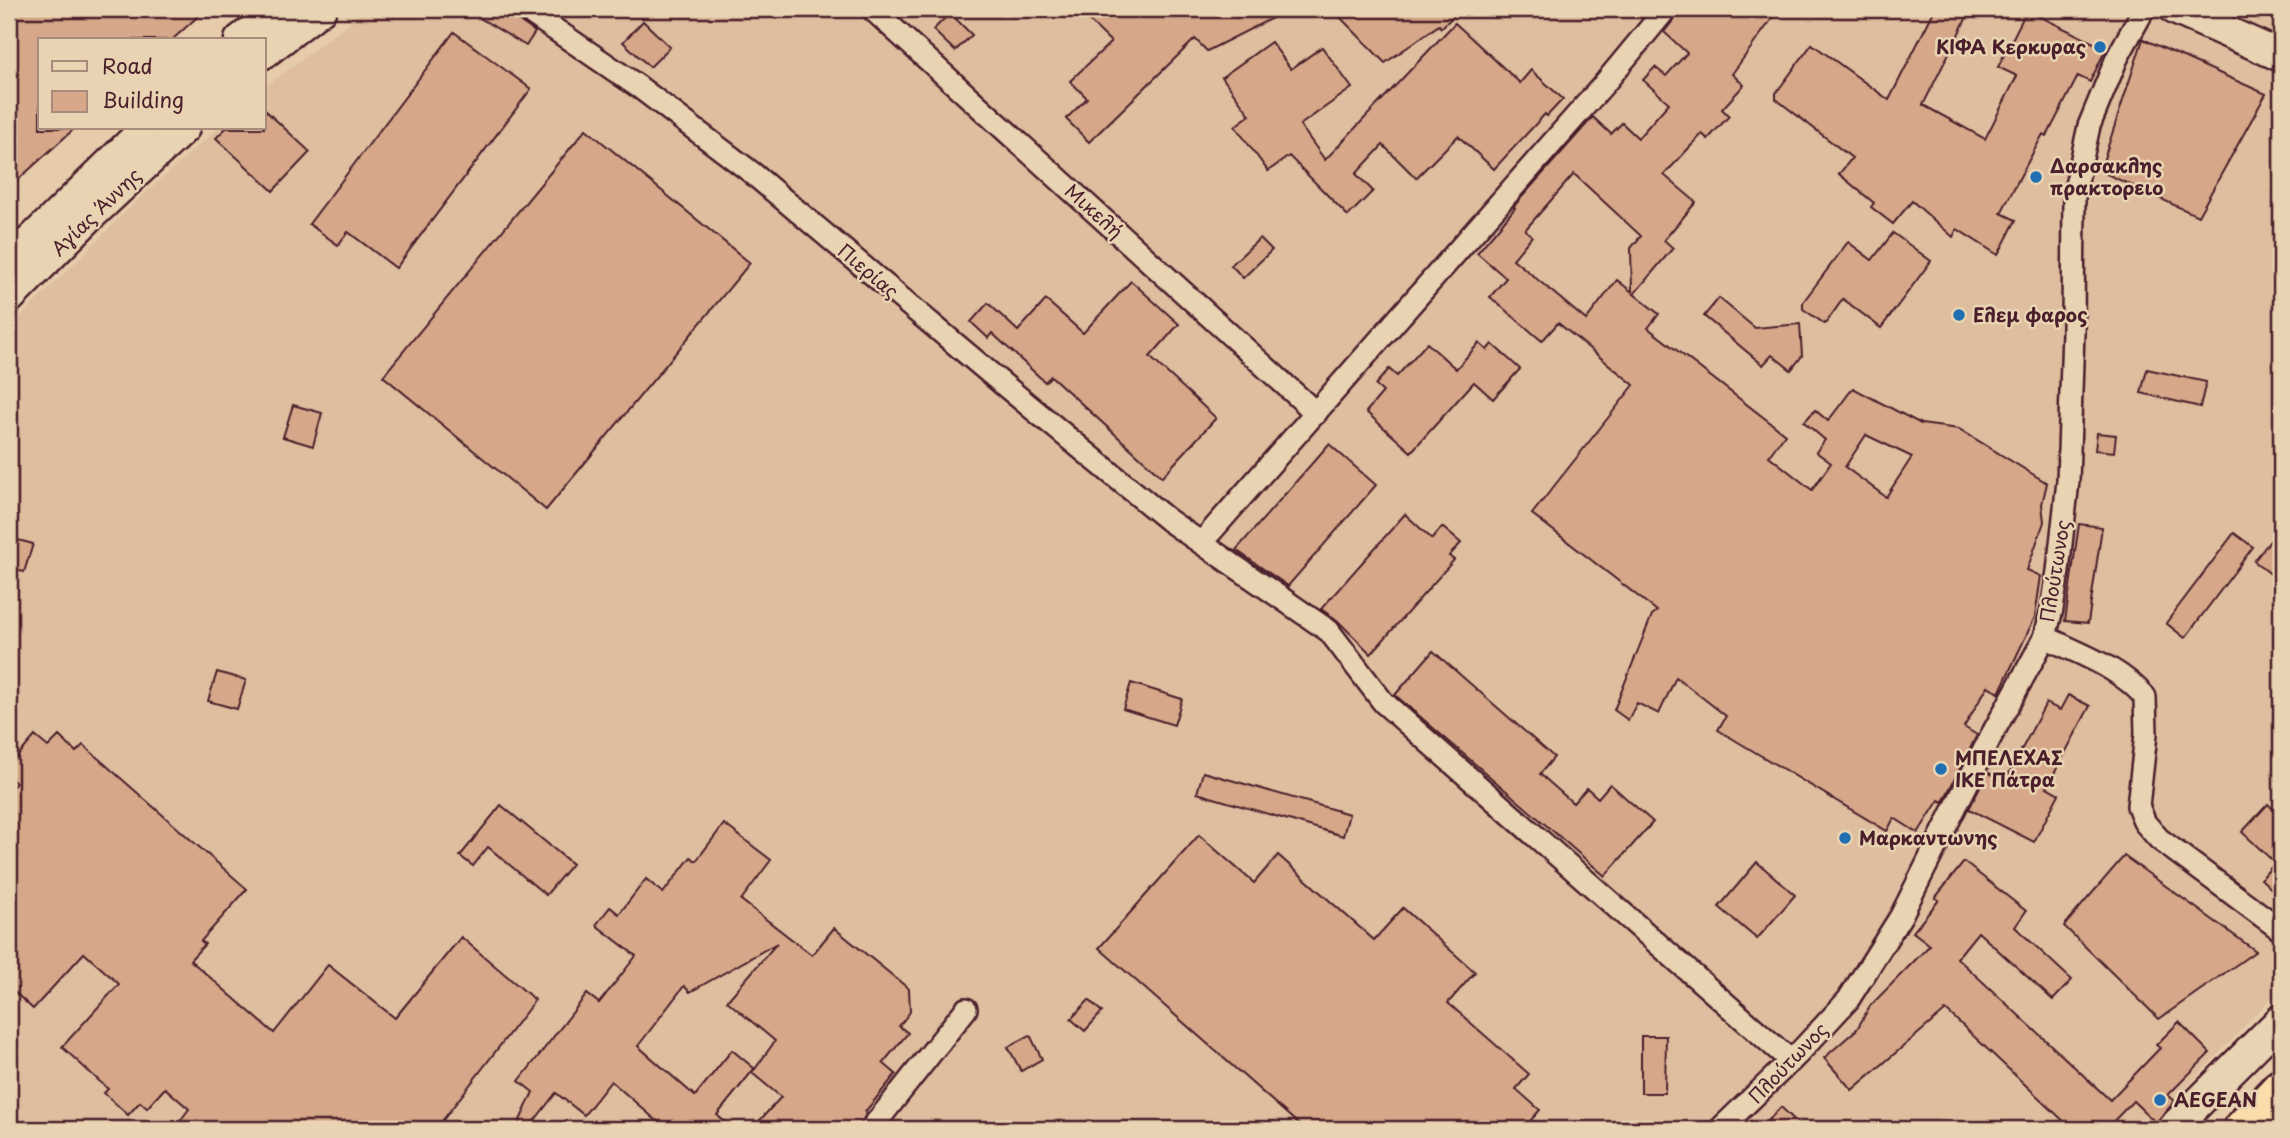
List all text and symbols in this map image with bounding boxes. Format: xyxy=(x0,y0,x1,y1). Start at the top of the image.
place label: ΚΙΦΑ Κερκυρας xyxy=(1936,32,2086,60)
legend xyxy=(38,38,266,130)
marker: ΚΙΦΑ Κερκυρας xyxy=(2092,39,2108,55)
text: Road xyxy=(102,49,153,81)
text: Building xyxy=(102,83,184,115)
place label: Δαρσακλης πρακτορειο xyxy=(2050,151,2164,201)
street label: Αγίας Άννης xyxy=(44,161,147,262)
marker: Δαρσακλης πρακτορειο xyxy=(2028,169,2044,185)
street label: Μικελή xyxy=(1059,176,1130,244)
street label: Πιερίας xyxy=(832,236,906,304)
place label: Ελεμ φαρος xyxy=(1973,300,2087,328)
marker: Ελεμ φαρος xyxy=(1951,307,1967,323)
street label: Πλούτωνος xyxy=(2032,518,2076,624)
place label: ΜΠΕΛΕΧΑΣ ΙΚΕ Πάτρα xyxy=(1955,743,2063,793)
marker: ΜΠΕΛΕΧΑΣ ΙΚΕ Πάτρα xyxy=(1933,761,1949,777)
place label: Μαρκαντωνης xyxy=(1859,823,1997,851)
marker: Μαρκαντωνης xyxy=(1837,830,1853,846)
street label: Πλούτωνος xyxy=(1741,1015,1833,1109)
place label: AEGEAN xyxy=(2174,1085,2257,1113)
marker: AEGEAN xyxy=(2152,1092,2168,1108)

